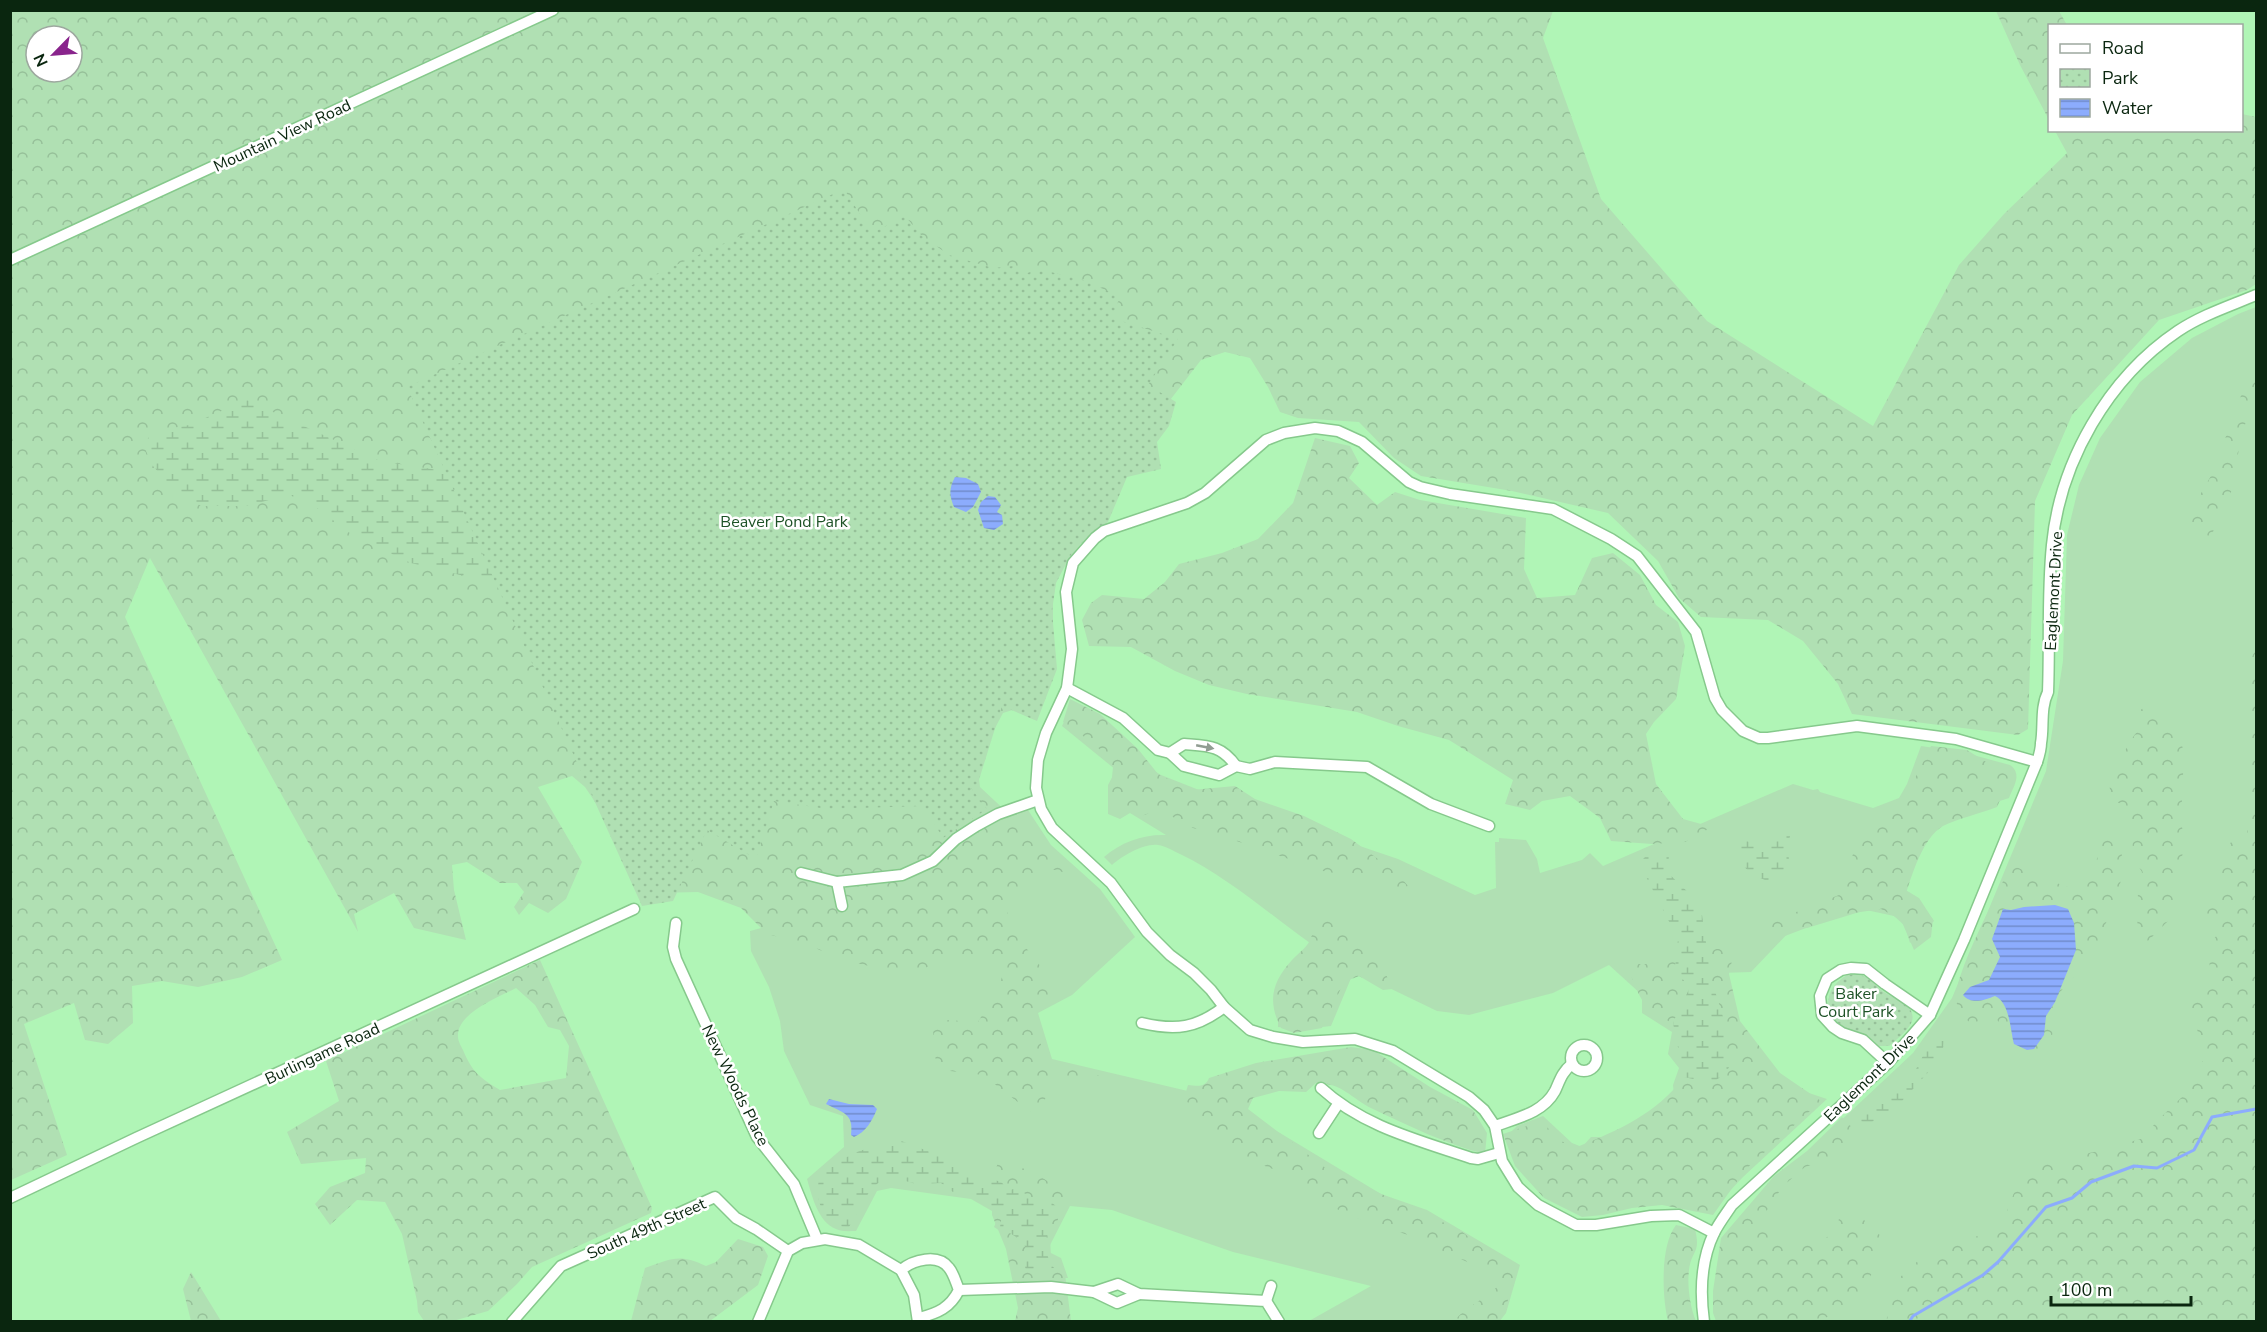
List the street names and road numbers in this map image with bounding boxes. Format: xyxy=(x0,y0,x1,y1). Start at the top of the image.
street label: Mountain View Road xyxy=(210,94,355,177)
street label: Eaglemont Drive xyxy=(2040,531,2068,651)
street label: Burlingame Road xyxy=(261,1018,383,1090)
street label: New Woods Place xyxy=(696,1021,774,1150)
street label: Eaglemont Drive xyxy=(1819,1028,1920,1127)
street label: South 49th Street xyxy=(583,1193,710,1265)

